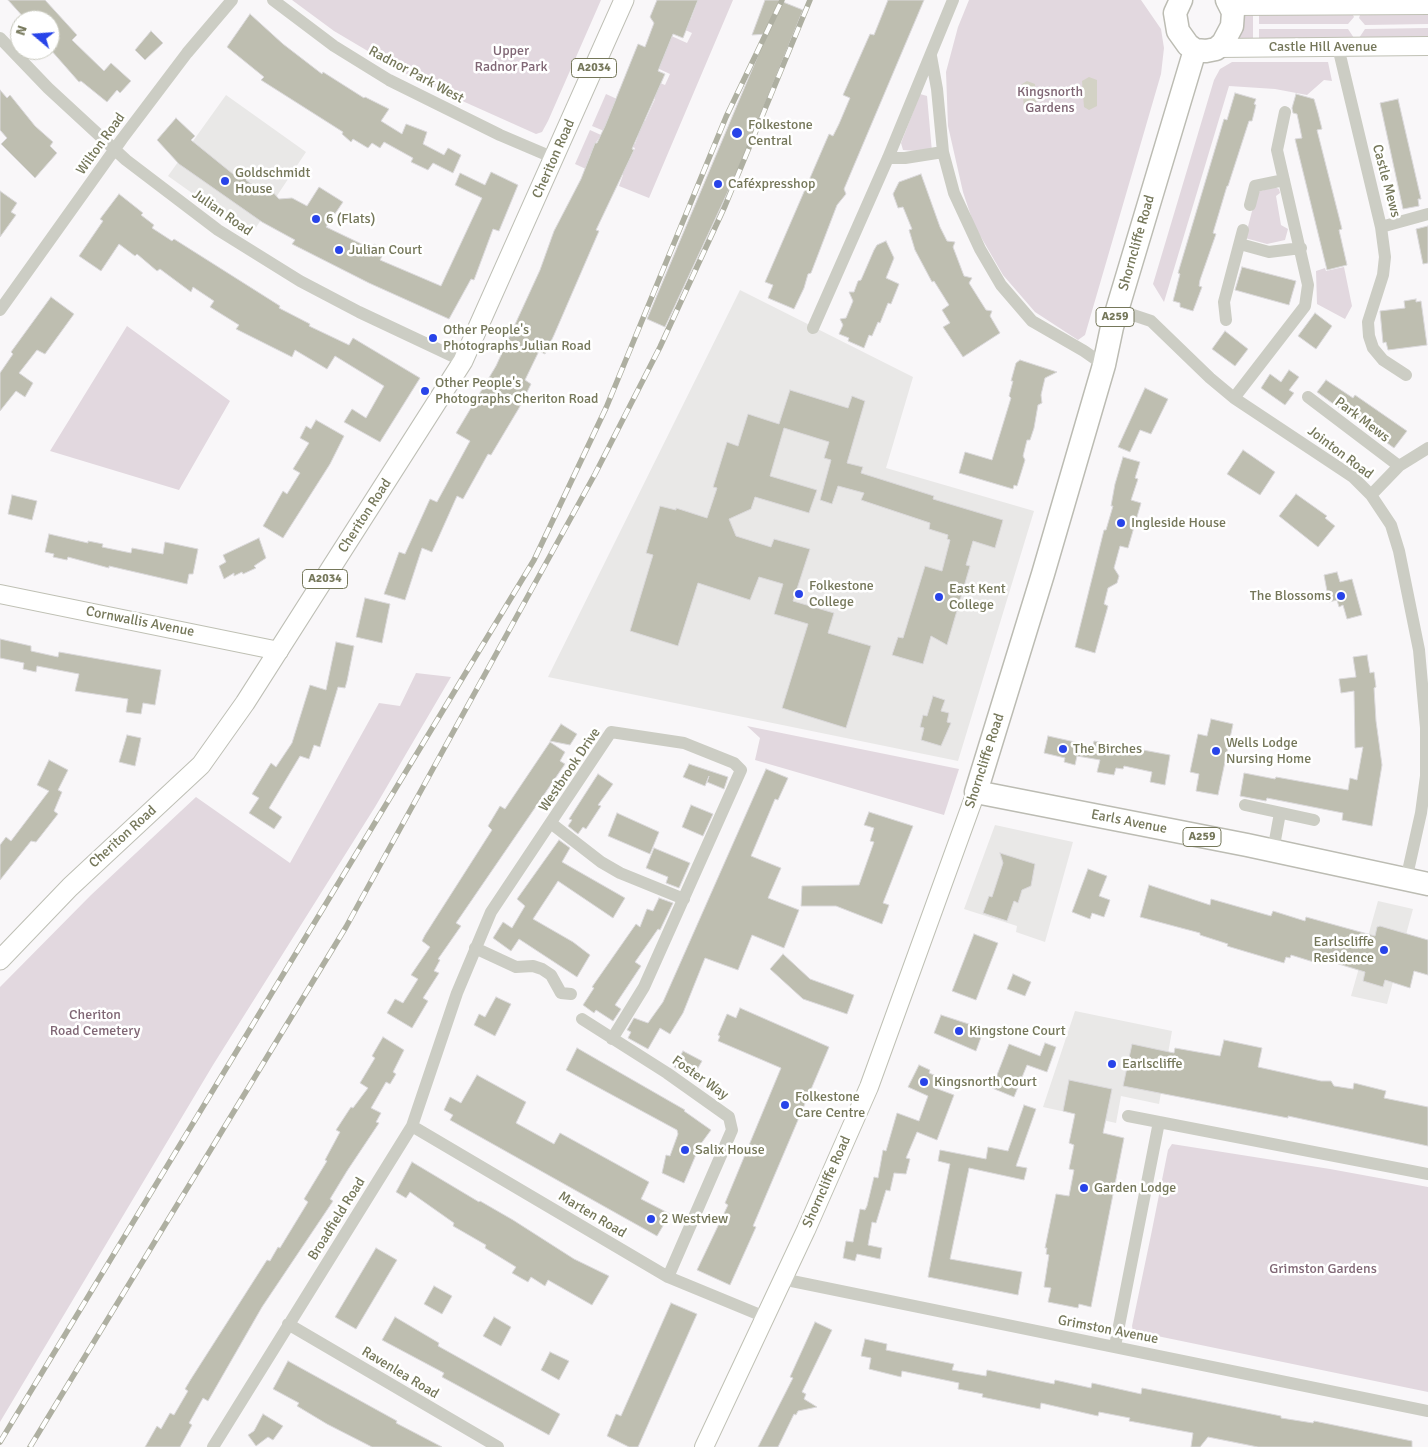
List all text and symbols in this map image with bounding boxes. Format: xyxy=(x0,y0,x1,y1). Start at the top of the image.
north arrow xyxy=(10,10,60,60)
text: N xyxy=(12,23,31,38)
street label: Castle Hill Avenue xyxy=(1269,39,1377,55)
street label: Radnor Park West xyxy=(366,43,466,107)
park label: Upper Radnor Park xyxy=(475,43,547,75)
road number: A2034 xyxy=(572,58,616,78)
park label: Kingsnorth Gardens xyxy=(1017,84,1083,116)
street label: Wilton Road xyxy=(73,110,129,178)
street label: Cheriton Road xyxy=(529,117,579,201)
place label: Folkestone Central xyxy=(748,117,813,150)
marker: Folkestone Central xyxy=(730,126,744,140)
street label: Castle Mews xyxy=(1368,143,1404,219)
place label: Goldschmidt House xyxy=(235,165,310,198)
marker: Goldschmidt House xyxy=(219,175,231,187)
place label: Caféxpresshop xyxy=(728,176,815,192)
marker: Caféxpresshop xyxy=(712,178,724,190)
street label: Julian Road xyxy=(189,186,255,240)
street label: Shorncliffe Road xyxy=(1115,193,1159,293)
place label: 6 (Flats) xyxy=(326,211,375,227)
marker: 6 (Flats) xyxy=(310,213,322,225)
place label: Julian Court xyxy=(349,242,422,258)
marker: Julian Court xyxy=(333,244,345,256)
road number: A259 xyxy=(1096,308,1134,326)
place label: Other People's Photographs Julian Road xyxy=(443,322,591,354)
marker: Other People's Photographs Julian Road xyxy=(427,332,439,344)
place label: Other People's Photographs Cheriton Road xyxy=(435,375,598,408)
marker: Other People's Photographs Cheriton Road xyxy=(419,385,431,397)
street label: Park Mews xyxy=(1331,394,1393,446)
street label: Jointon Road xyxy=(1304,423,1376,483)
street label: Cheriton Road xyxy=(335,476,395,556)
place label: Ingleside House xyxy=(1131,515,1226,531)
marker: Ingleside House xyxy=(1115,517,1127,529)
road number: A2034 xyxy=(302,570,348,588)
place label: Folkestone College xyxy=(809,578,874,610)
place label: East Kent College xyxy=(949,581,1006,614)
marker: Folkestone College xyxy=(793,588,805,600)
place label: The Blossoms xyxy=(1250,588,1331,604)
marker: The Blossoms xyxy=(1335,590,1347,602)
marker: East Kent College xyxy=(933,591,945,603)
street label: Cornwallis Avenue xyxy=(84,603,196,641)
street label: Shorncliffe Road xyxy=(962,711,1008,811)
street label: Westbrook Drive xyxy=(536,725,604,815)
place label: Wells Lodge Nursing Home xyxy=(1226,735,1311,768)
place label: The Birches xyxy=(1073,741,1142,757)
marker: The Birches xyxy=(1057,743,1069,755)
marker: Wells Lodge Nursing Home xyxy=(1210,745,1222,757)
street label: Cheriton Road xyxy=(86,802,160,872)
street label: Earls Avenue xyxy=(1090,806,1168,838)
road number: A259 xyxy=(1183,828,1221,846)
place label: Earlscliffe Residence xyxy=(1313,934,1374,966)
marker: Earlscliffe Residence xyxy=(1378,944,1390,956)
park label: Cheriton Road Cemetery xyxy=(50,1007,140,1040)
place label: Kingstone Court xyxy=(969,1023,1066,1039)
marker: Kingstone Court xyxy=(953,1025,965,1037)
street label: Foster Way xyxy=(668,1052,732,1104)
place label: Earlscliffe xyxy=(1122,1056,1183,1072)
marker: Earlscliffe xyxy=(1106,1058,1118,1070)
place label: Kingsnorth Court xyxy=(934,1074,1037,1090)
marker: Kingsnorth Court xyxy=(918,1076,930,1088)
place label: Folkestone Care Centre xyxy=(795,1089,865,1122)
marker: Folkestone Care Centre xyxy=(779,1099,791,1111)
street label: Shorncliffe Road xyxy=(799,1133,855,1231)
place label: Salix House xyxy=(695,1142,765,1158)
marker: Salix House xyxy=(679,1144,691,1156)
street label: Broadfield Road xyxy=(305,1174,369,1264)
place label: Garden Lodge xyxy=(1094,1180,1176,1196)
marker: Garden Lodge xyxy=(1078,1182,1090,1194)
street label: Marten Road xyxy=(555,1188,629,1242)
place label: 2 Westview xyxy=(661,1211,728,1227)
marker: 2 Westview xyxy=(645,1213,657,1225)
park label: Grimston Gardens xyxy=(1269,1261,1377,1277)
street label: Grimston Avenue xyxy=(1056,1312,1160,1348)
street label: Ravenlea Road xyxy=(358,1343,442,1403)

